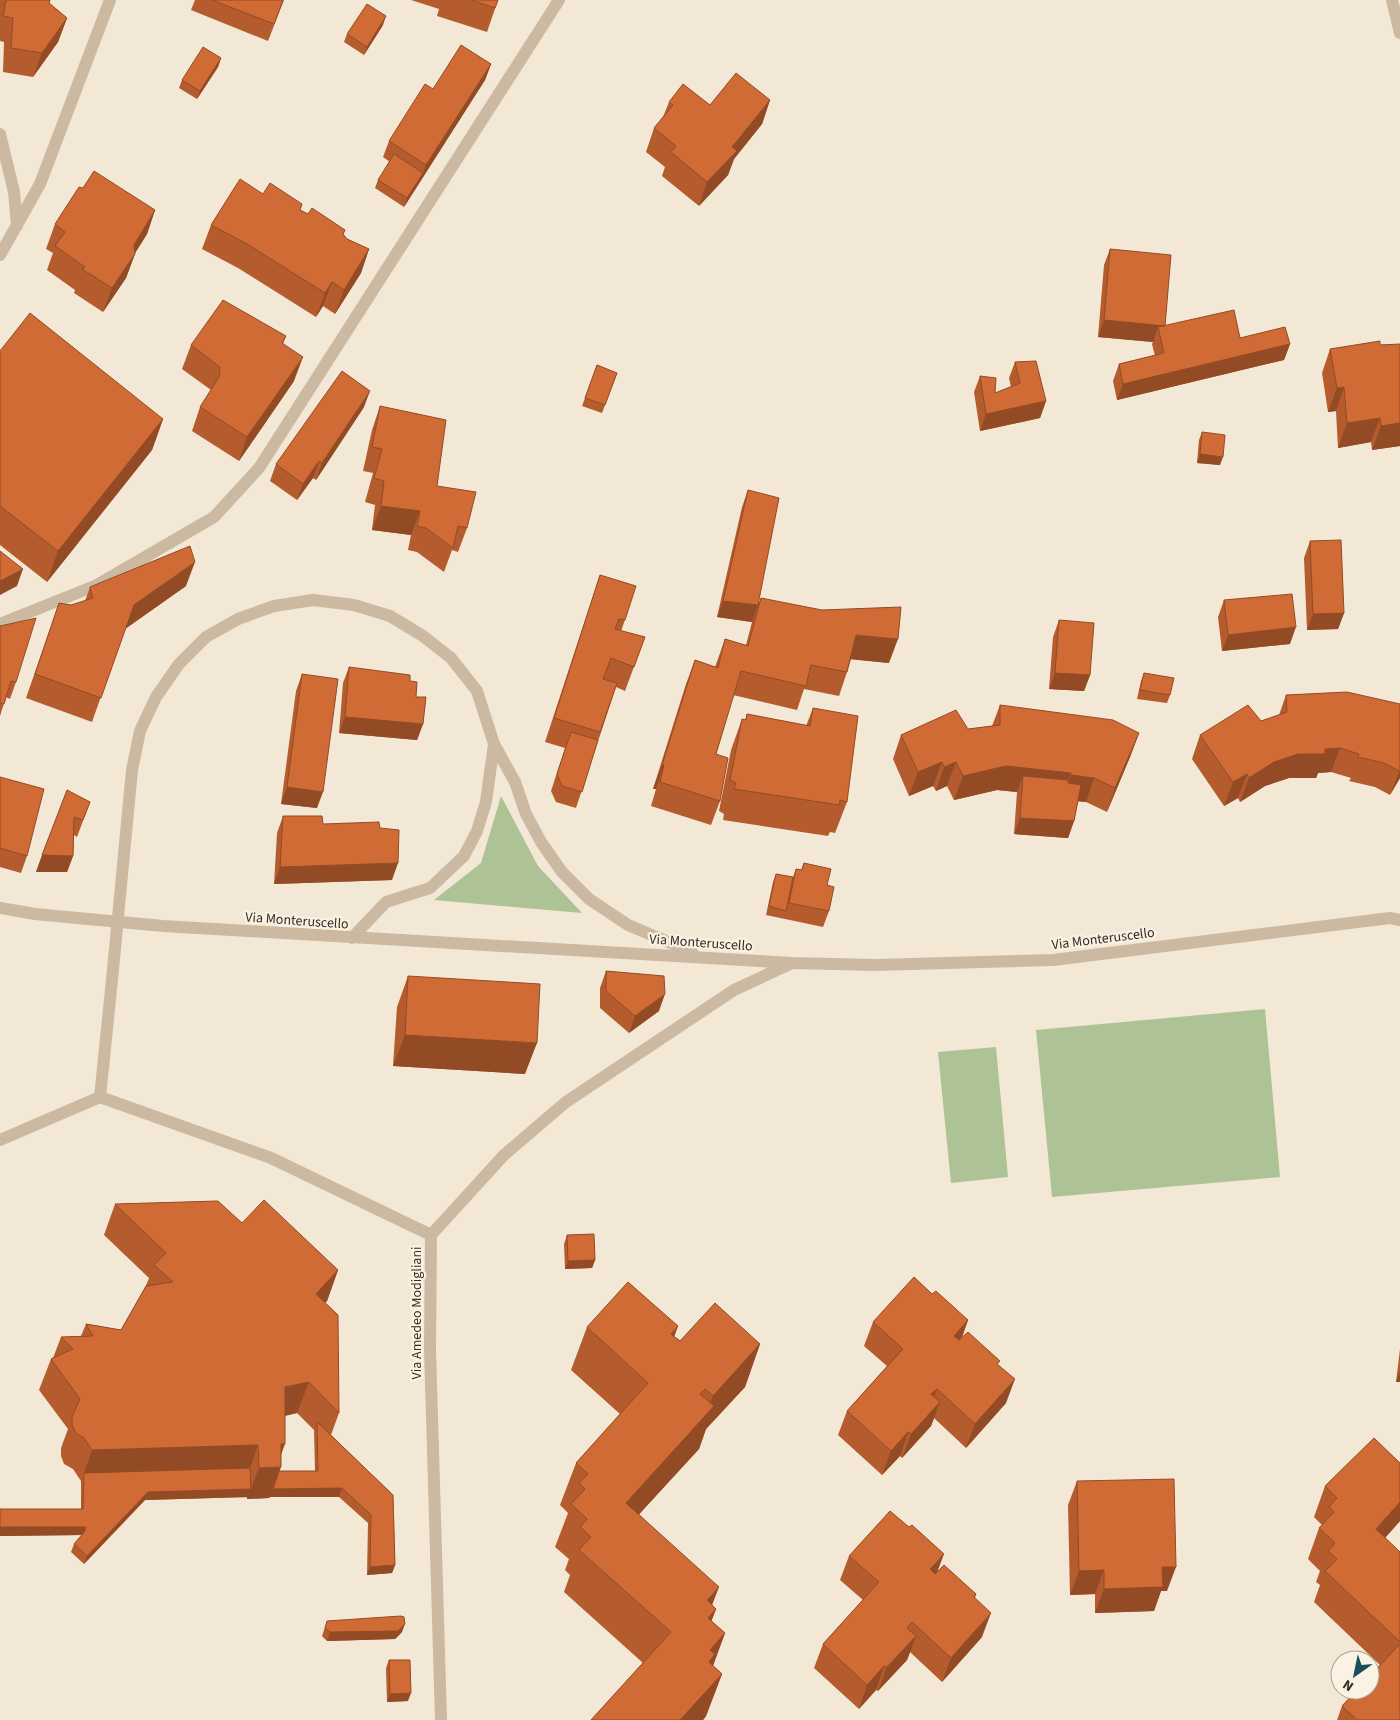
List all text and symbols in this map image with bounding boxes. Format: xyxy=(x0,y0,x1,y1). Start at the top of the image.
street label: Via Monteruscello xyxy=(245,907,349,935)
street label: Via Monteruscello xyxy=(1051,923,1156,955)
street label: Via Monteruscello xyxy=(649,929,753,957)
street label: Via Amedeo Modigliani xyxy=(407,1247,427,1379)
north arrow xyxy=(1330,1650,1380,1700)
text: N xyxy=(1339,1674,1358,1696)

